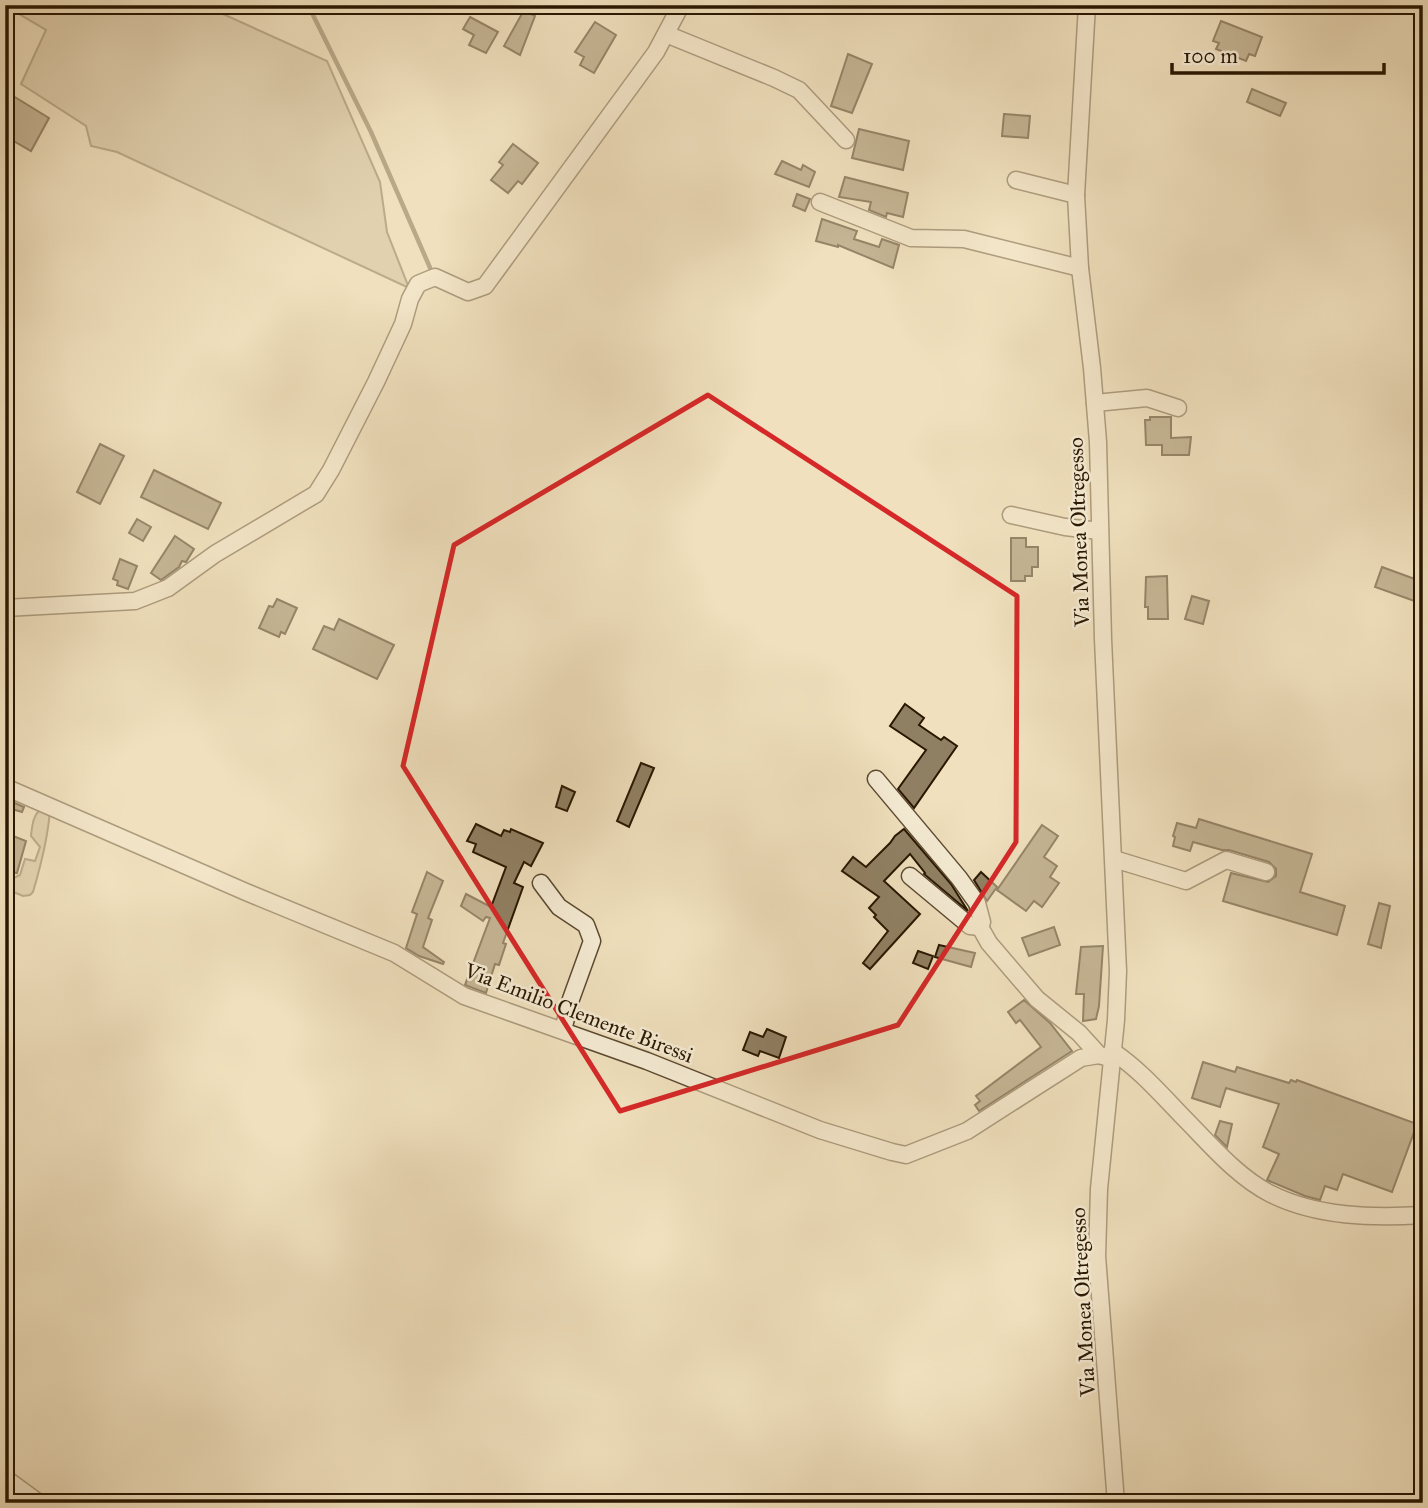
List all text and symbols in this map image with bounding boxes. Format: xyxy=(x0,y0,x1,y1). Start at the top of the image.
scale bar xyxy=(1172,32,1384,76)
text: 100 m xyxy=(1183,43,1238,69)
street label: Via Monea Oltregesso xyxy=(1063,437,1095,628)
street label: Via Emilio Clemente Biressi xyxy=(460,957,697,1069)
street label: Via Monea Oltregesso xyxy=(1065,1206,1101,1398)

